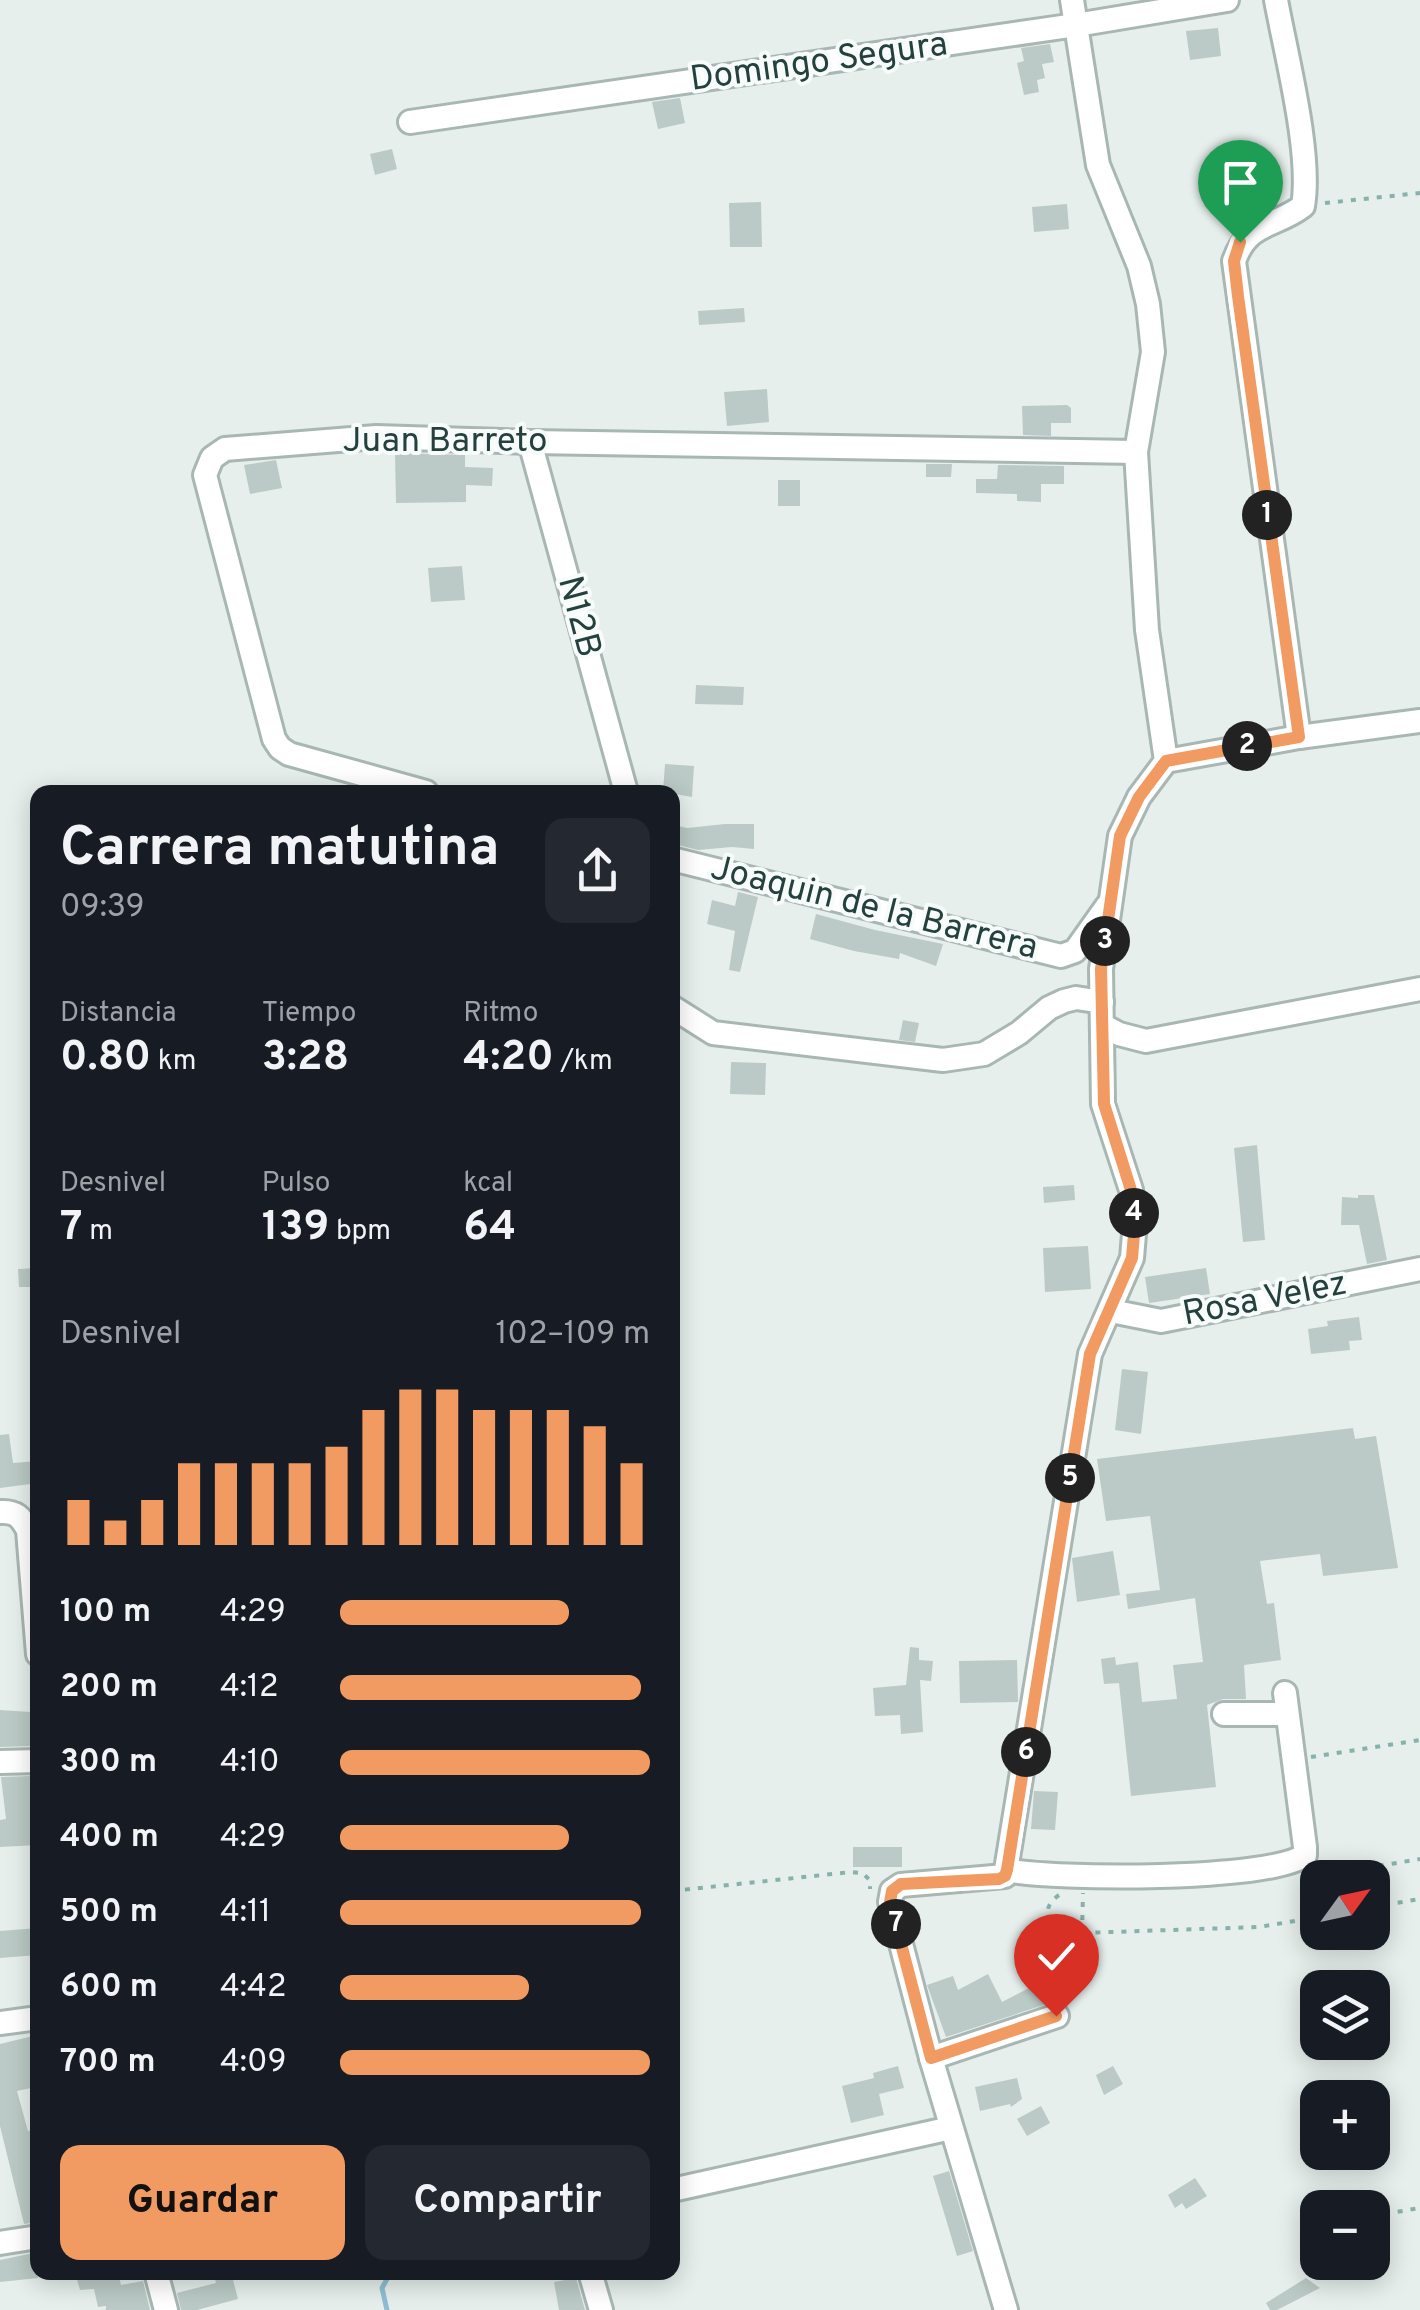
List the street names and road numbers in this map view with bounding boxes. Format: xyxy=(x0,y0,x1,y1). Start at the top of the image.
street label: Domingo Segura xyxy=(687,23,951,103)
street label: Juan Barreto xyxy=(342,420,548,464)
street label: N12B xyxy=(546,572,610,662)
street label: Joaquin de la Barrera xyxy=(706,847,1042,971)
street label: Rosa Velez xyxy=(1179,1263,1351,1337)

